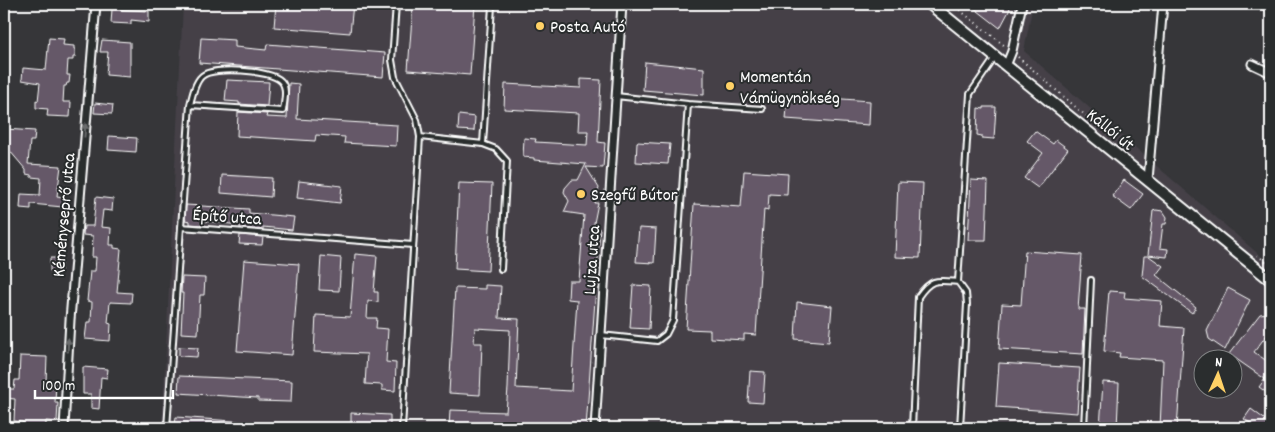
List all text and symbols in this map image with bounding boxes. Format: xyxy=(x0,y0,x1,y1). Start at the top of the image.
place label: Posta Autó xyxy=(550,16,625,41)
marker: Posta Autó xyxy=(534,20,546,32)
place label: Momentán Vámügynökség xyxy=(740,66,840,112)
marker: Momentán Vámügynökség xyxy=(724,80,736,92)
street label: Kállói út xyxy=(1080,104,1139,158)
one-way arrow xyxy=(82,122,90,138)
street label: Kéményseprő utca xyxy=(48,152,83,278)
place label: Szegfű Bútor xyxy=(591,184,678,209)
marker: Szegfű Bútor xyxy=(575,188,587,200)
street label: Építő utca xyxy=(192,204,262,233)
street label: Lujza utca xyxy=(579,224,608,296)
one-way arrow xyxy=(65,336,73,352)
north arrow xyxy=(1192,350,1242,400)
text: N xyxy=(1215,353,1223,373)
scale bar xyxy=(35,367,172,399)
text: 100 m xyxy=(42,376,75,398)

